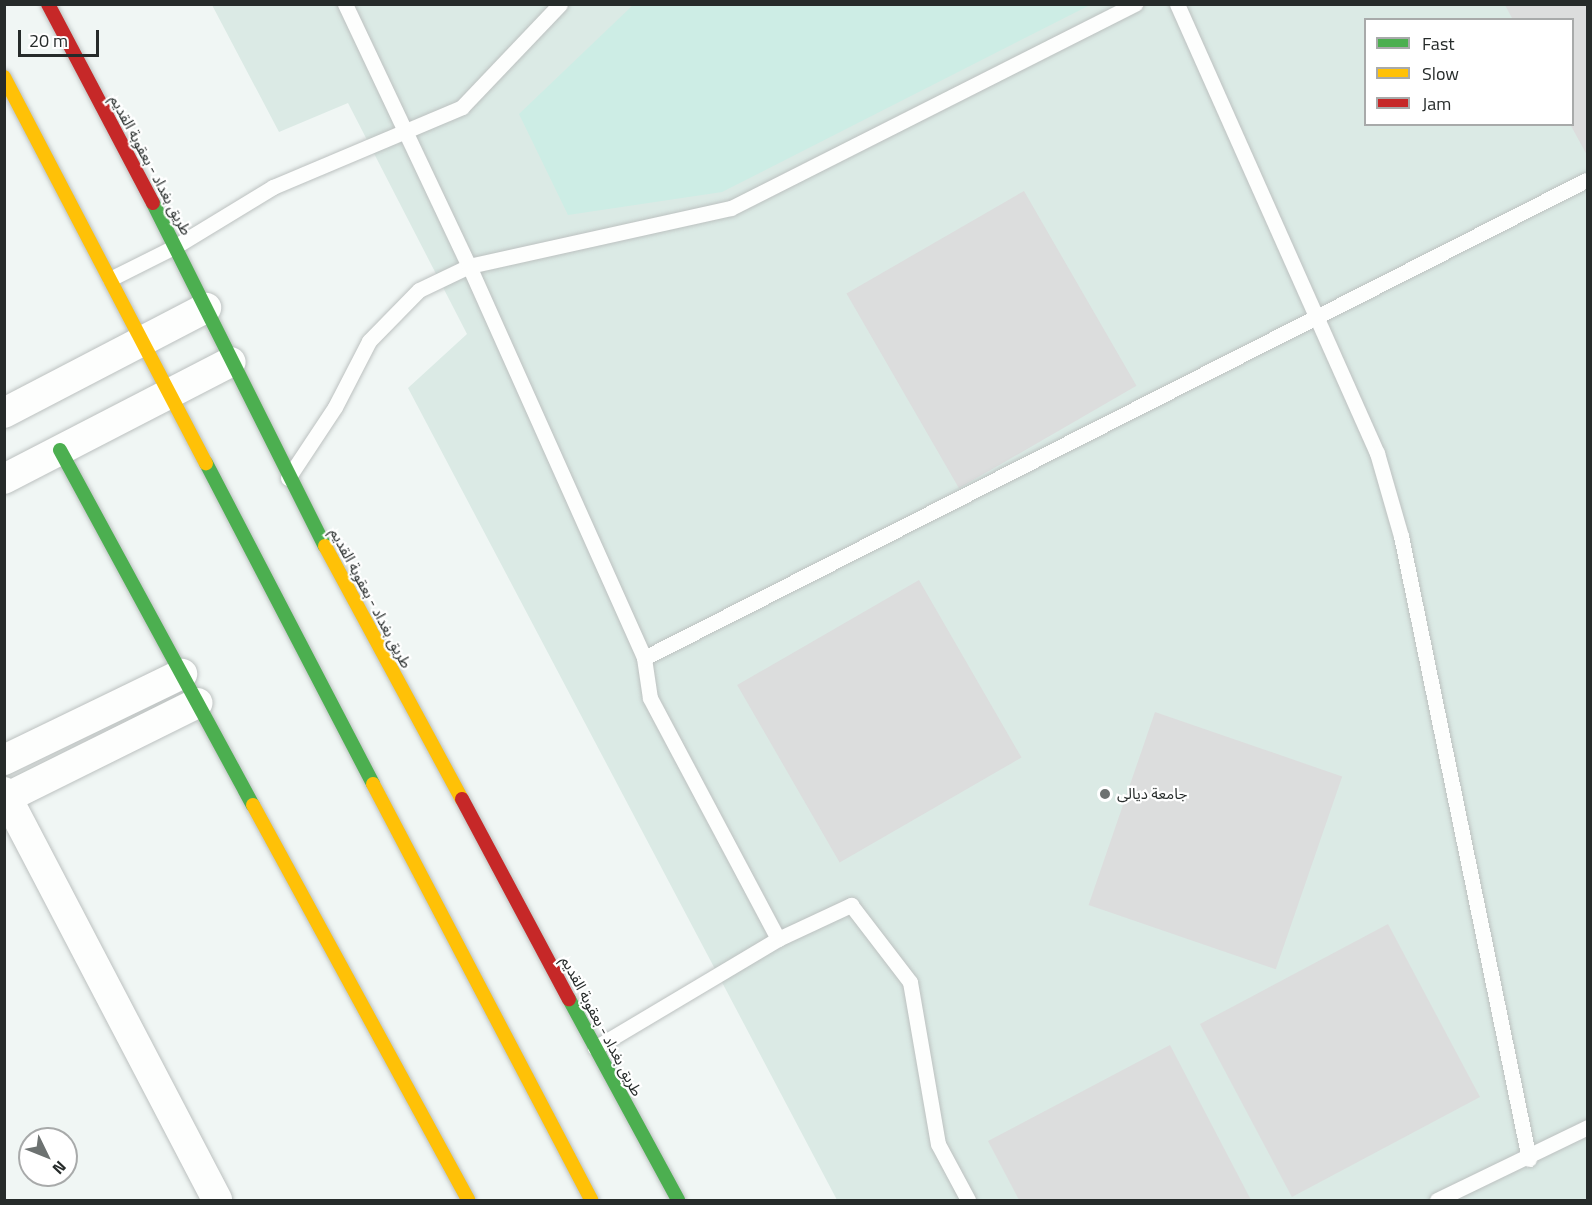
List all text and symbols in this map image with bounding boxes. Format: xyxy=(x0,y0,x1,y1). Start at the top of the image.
scale bar xyxy=(21,18,102,56)
legend xyxy=(1364,18,1574,126)
text: 20 m xyxy=(29,27,68,54)
text: Fast xyxy=(1422,30,1455,57)
text: Slow xyxy=(1422,60,1459,87)
text: Jam xyxy=(1422,90,1451,117)
street label: طريق بغداد - بعقوبة القديم xyxy=(106,92,196,238)
street label: طريق بغداد - بعقوبة القديم xyxy=(326,525,416,671)
place label: جامعة ديالى xyxy=(1117,785,1187,803)
marker: جامعة ديالى xyxy=(1098,787,1112,801)
street label: طريق بغداد - بعقوبة القديم xyxy=(557,953,647,1099)
north arrow xyxy=(18,1127,78,1187)
text: N xyxy=(47,1156,72,1180)

